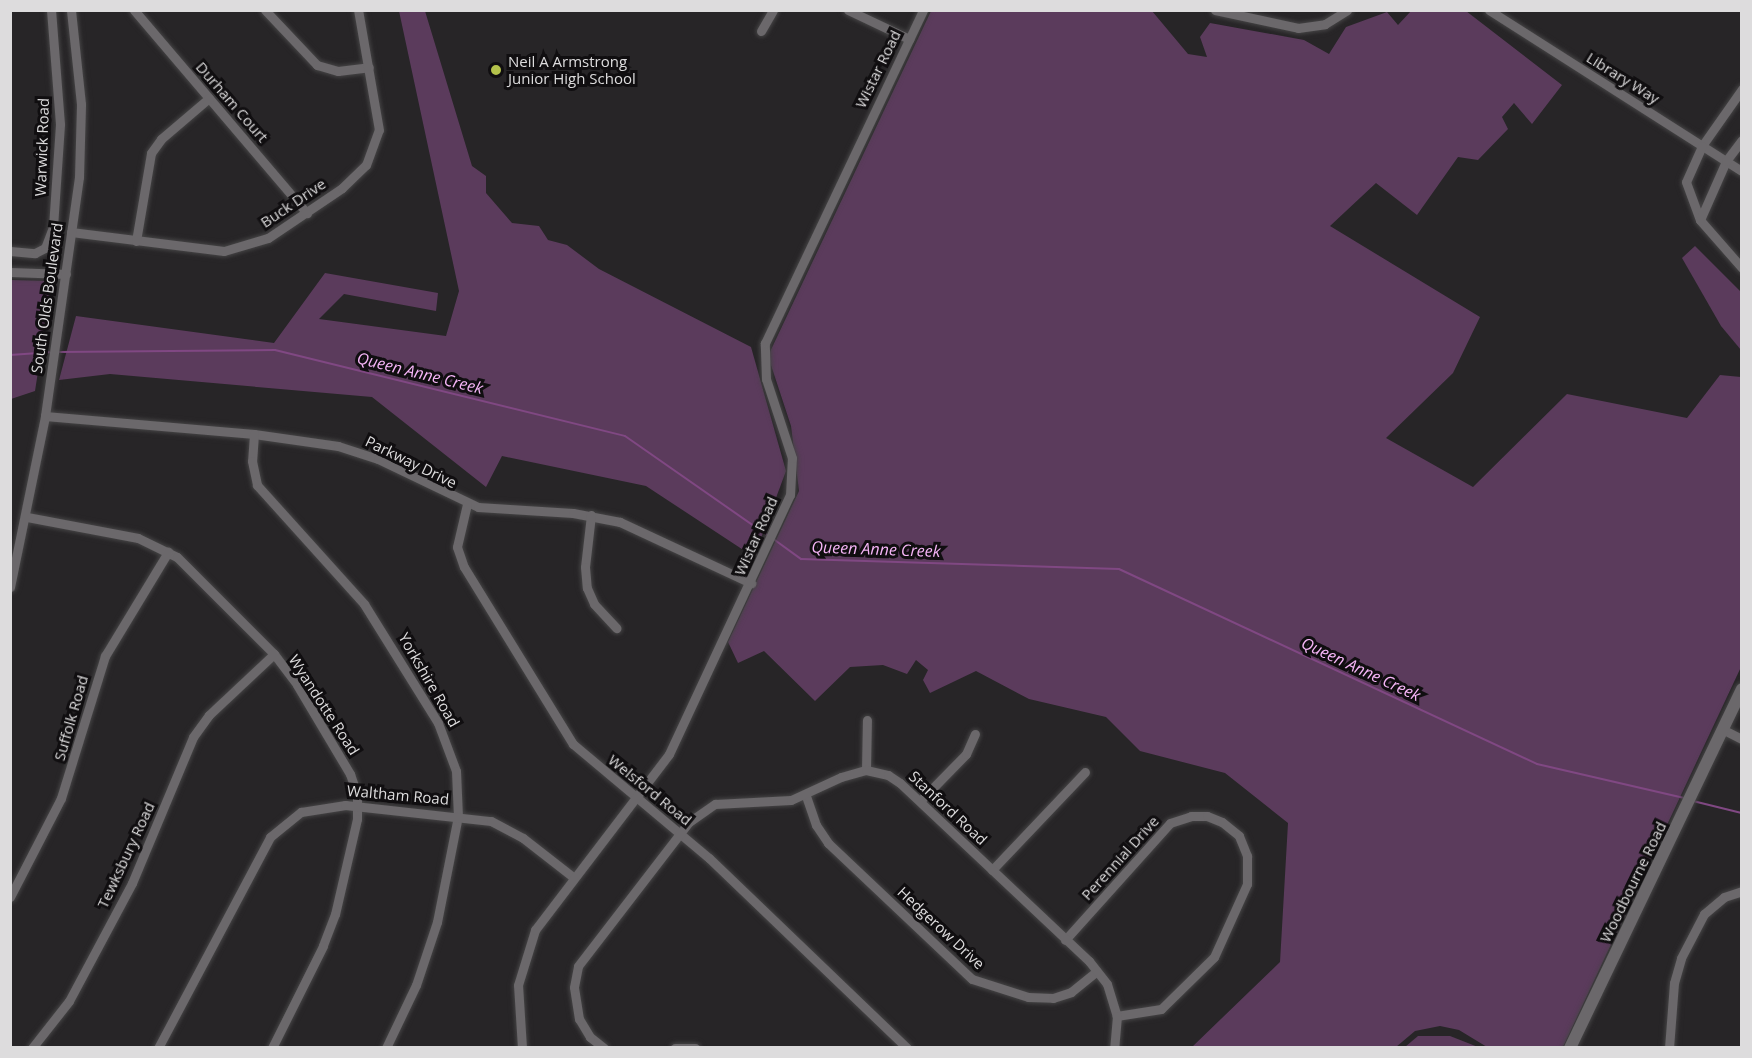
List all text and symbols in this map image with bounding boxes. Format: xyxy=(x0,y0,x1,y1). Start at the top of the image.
street label: Wistar Road xyxy=(851,27,905,111)
street label: Library Way xyxy=(1583,49,1663,107)
place label: Neil A Armstrong Junior High School xyxy=(508,52,636,87)
street label: Durham Court xyxy=(192,58,272,146)
marker: Neil A Armstrong Junior High School xyxy=(489,63,503,77)
street label: Warwick Road xyxy=(31,97,53,197)
street label: Buck Drive xyxy=(257,175,329,231)
street label: South Olds Boulevard xyxy=(28,222,66,374)
water label: Queen Anne Creek xyxy=(355,348,485,398)
street label: Parkway Drive xyxy=(362,432,460,492)
street label: Wistar Road xyxy=(731,494,781,578)
water label: Queen Anne Creek xyxy=(811,537,941,561)
street label: Yorkshire Road xyxy=(395,630,463,730)
water label: Queen Anne Creek xyxy=(1298,633,1424,705)
street label: Wyandotte Road xyxy=(285,651,363,759)
street label: Suffolk Road xyxy=(50,673,92,763)
street label: Welsford Road xyxy=(605,751,695,829)
street label: Stanford Road xyxy=(905,767,991,849)
street label: Waltham Road xyxy=(346,782,450,808)
street label: Tewksbury Road xyxy=(94,799,158,911)
street label: Perennial Drive xyxy=(1078,812,1162,904)
street label: Woodbourne Road xyxy=(1596,819,1670,945)
street label: Hedgerow Drive xyxy=(894,883,988,973)

